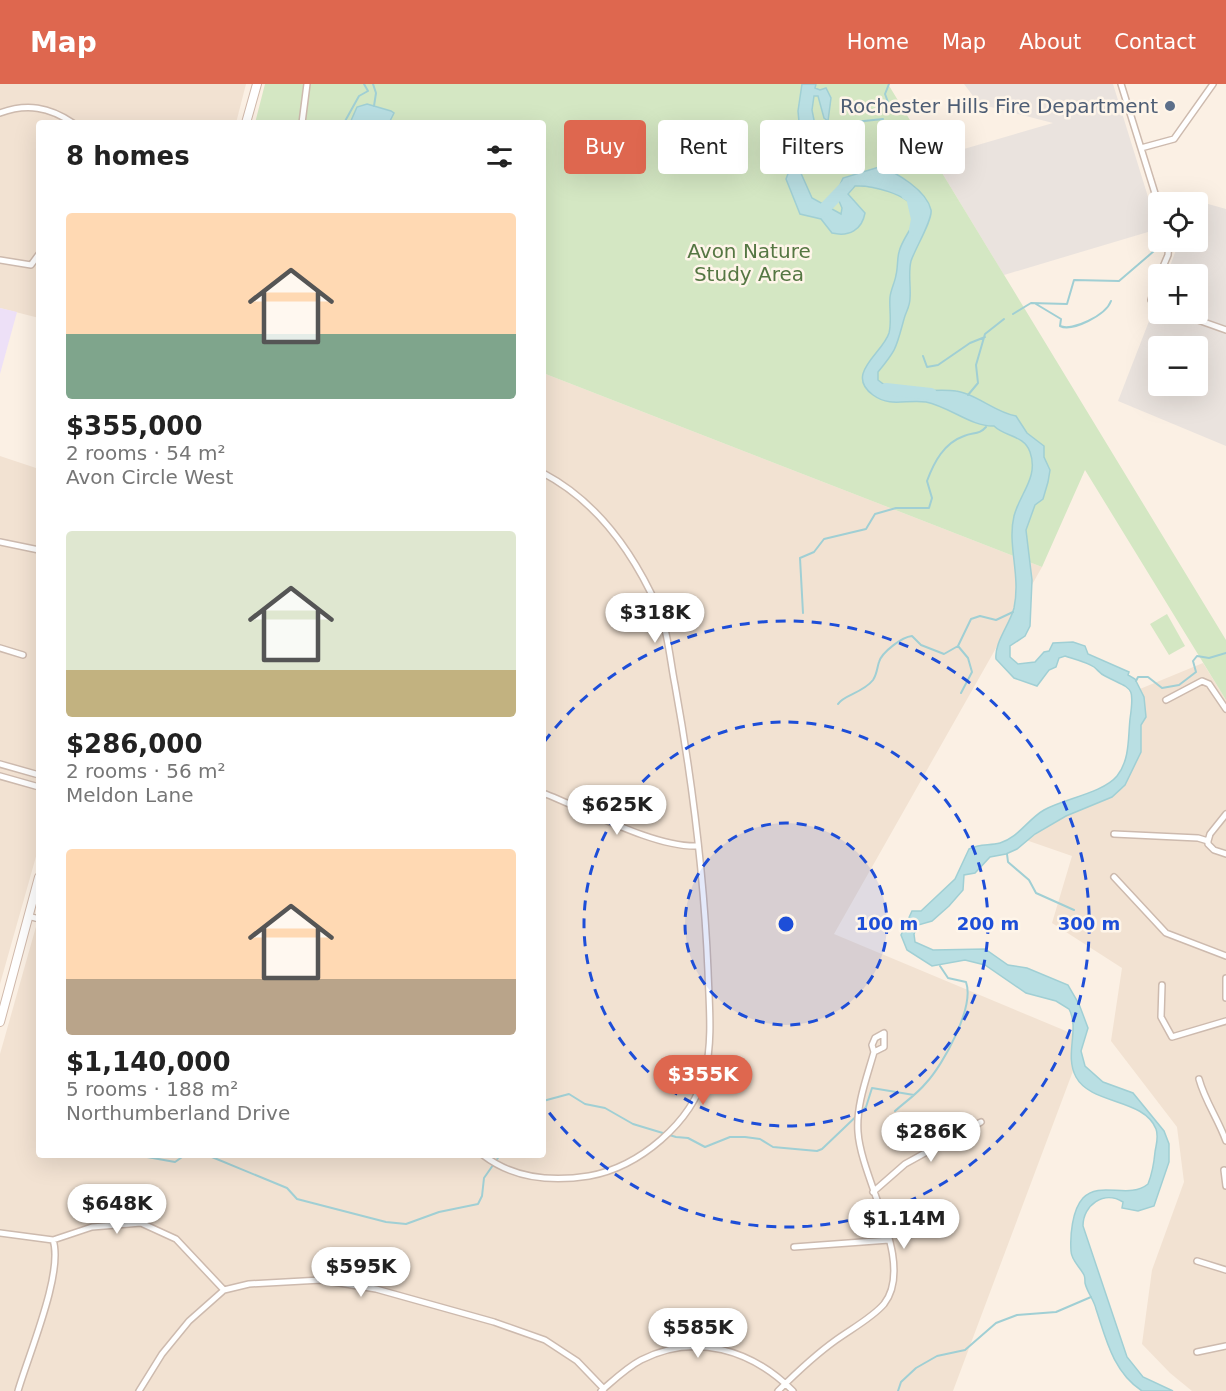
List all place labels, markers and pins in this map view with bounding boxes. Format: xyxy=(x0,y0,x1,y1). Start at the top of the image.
place label: Rochester Hills Fire Department xyxy=(840,94,1158,118)
marker: Rochester Hills Fire Department xyxy=(1163,99,1177,113)
pin: $318K xyxy=(613,593,697,644)
pin: $625K xyxy=(575,785,659,836)
centre of rings xyxy=(776,914,796,934)
pin: $355K xyxy=(661,1055,745,1106)
pin: $286K xyxy=(889,1112,973,1163)
pin: $648K xyxy=(75,1184,159,1235)
pin: $1.14M xyxy=(855,1199,953,1250)
pin: $595K xyxy=(319,1247,403,1298)
pin: $585K xyxy=(656,1308,740,1359)

